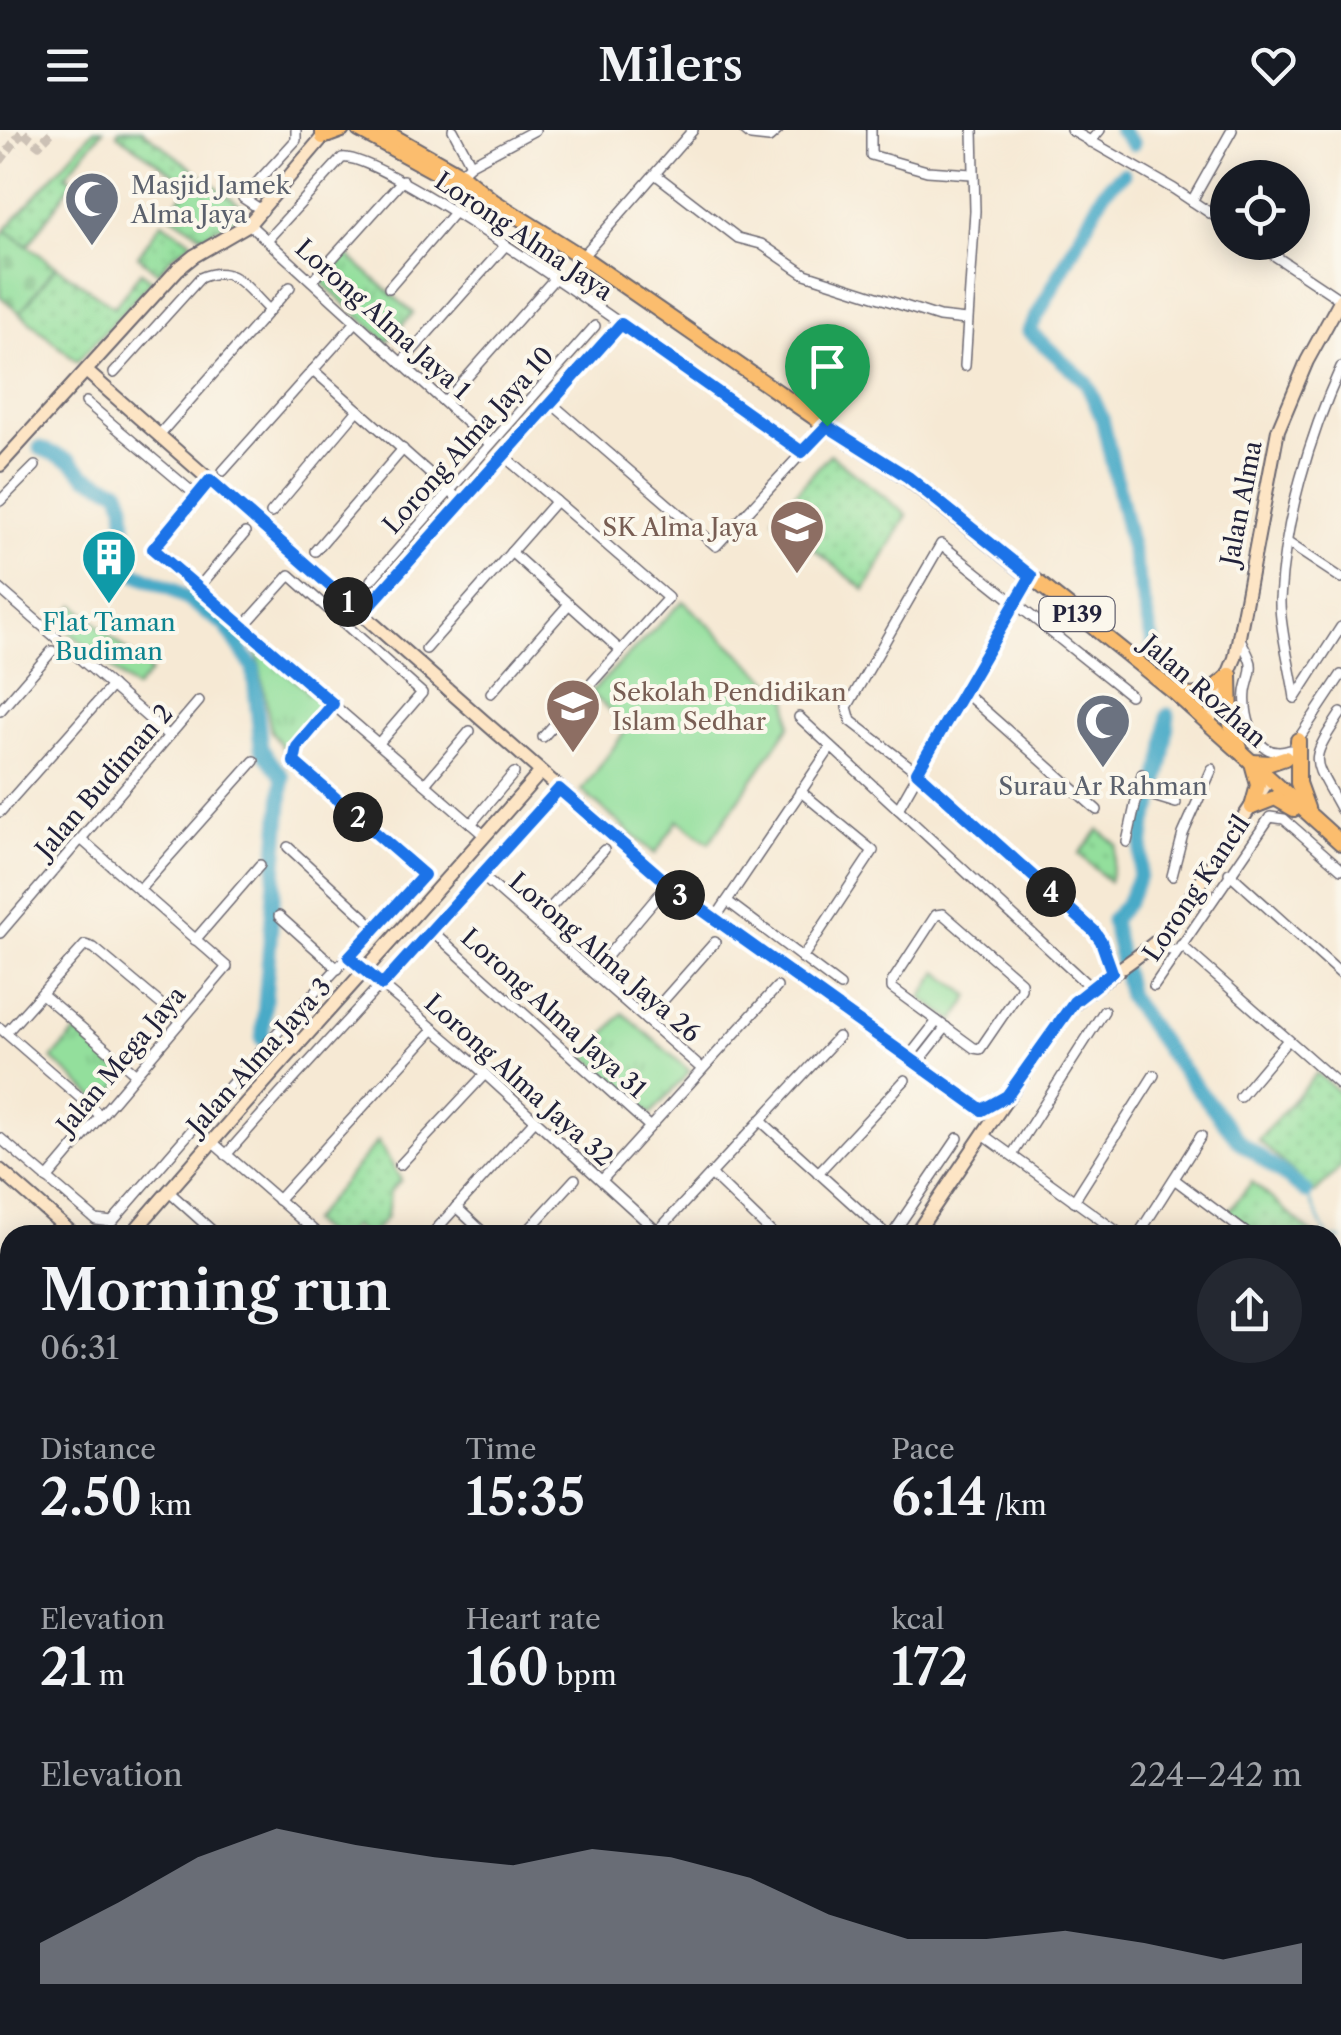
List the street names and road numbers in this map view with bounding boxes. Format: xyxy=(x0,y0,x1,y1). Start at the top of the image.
street label: Lorong Alma Jaya xyxy=(429,165,619,308)
street label: Lorong Alma Jaya 1 xyxy=(289,233,477,406)
street label: Lorong Alma Jaya 10 xyxy=(376,341,560,540)
street label: Jalan Alma xyxy=(1213,437,1269,572)
road number: P139 xyxy=(1040,597,1114,631)
street label: Jalan Rozhan xyxy=(1132,626,1273,754)
street label: Jalan Budiman 2 xyxy=(27,698,180,868)
street label: Lorong Kancil xyxy=(1136,809,1257,967)
street label: Lorong Alma Jaya 26 xyxy=(503,866,707,1049)
street label: Lorong Alma Jaya 31 xyxy=(455,922,653,1105)
street label: Jalan Alma Jaya 3 xyxy=(178,972,338,1144)
street label: Jalan Mega Jaya xyxy=(48,979,193,1144)
street label: Lorong Alma Jaya 32 xyxy=(418,988,619,1173)

